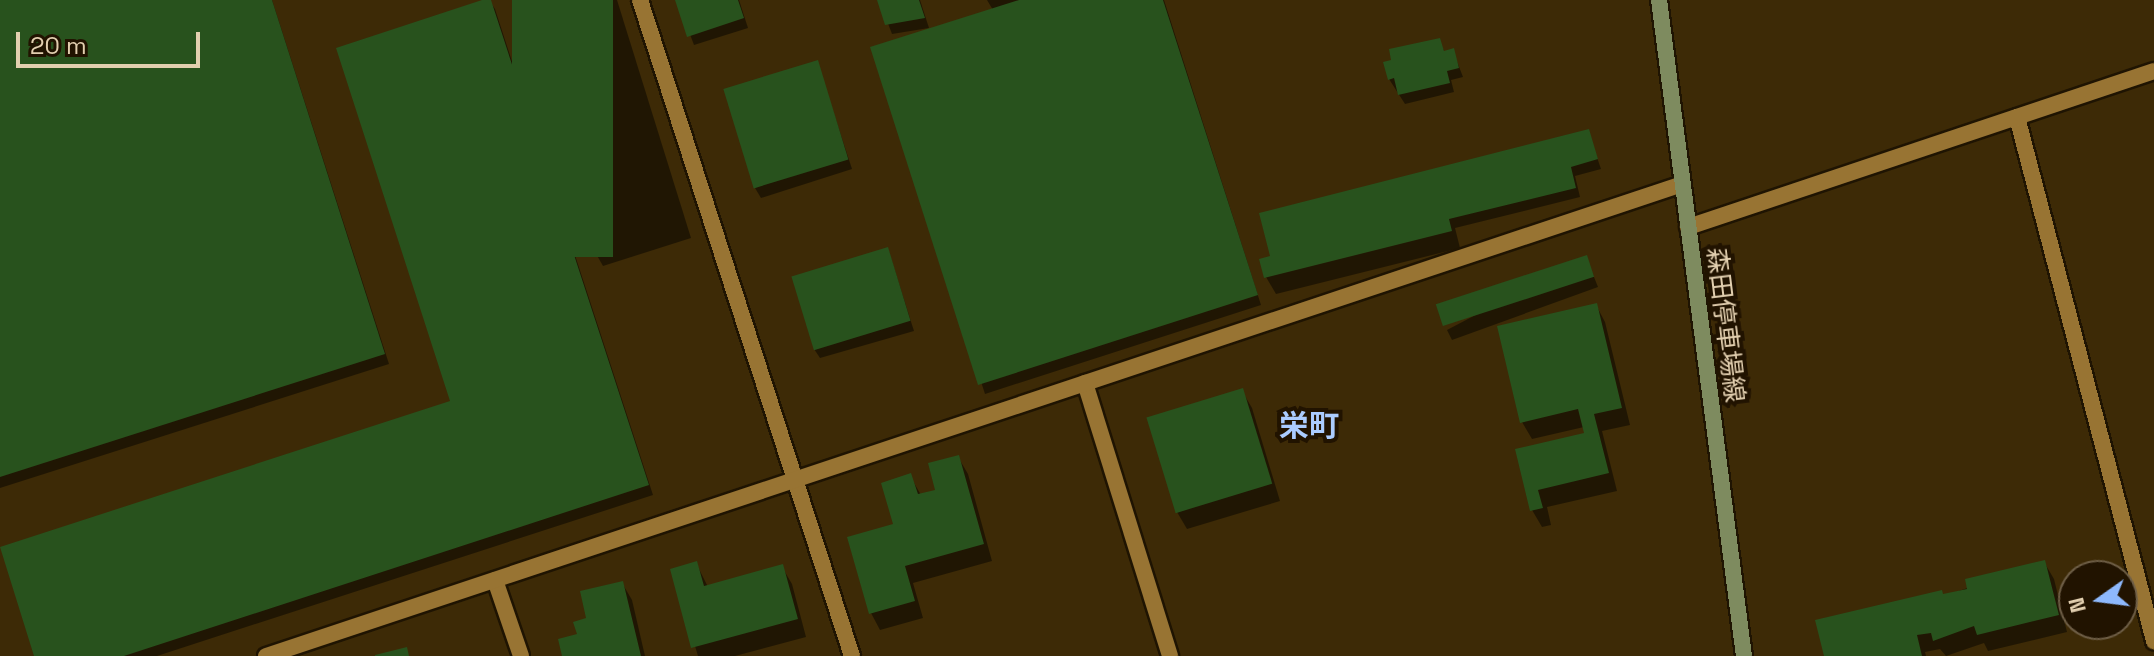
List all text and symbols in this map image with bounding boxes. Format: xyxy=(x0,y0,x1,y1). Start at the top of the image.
scale bar xyxy=(20,16,204,66)
text: 20 m xyxy=(30,30,87,61)
street label: 森田停車場線 xyxy=(1700,246,1750,404)
district label: 栄町 xyxy=(1279,408,1339,444)
north arrow xyxy=(2058,560,2138,640)
text: N xyxy=(2061,595,2092,616)

